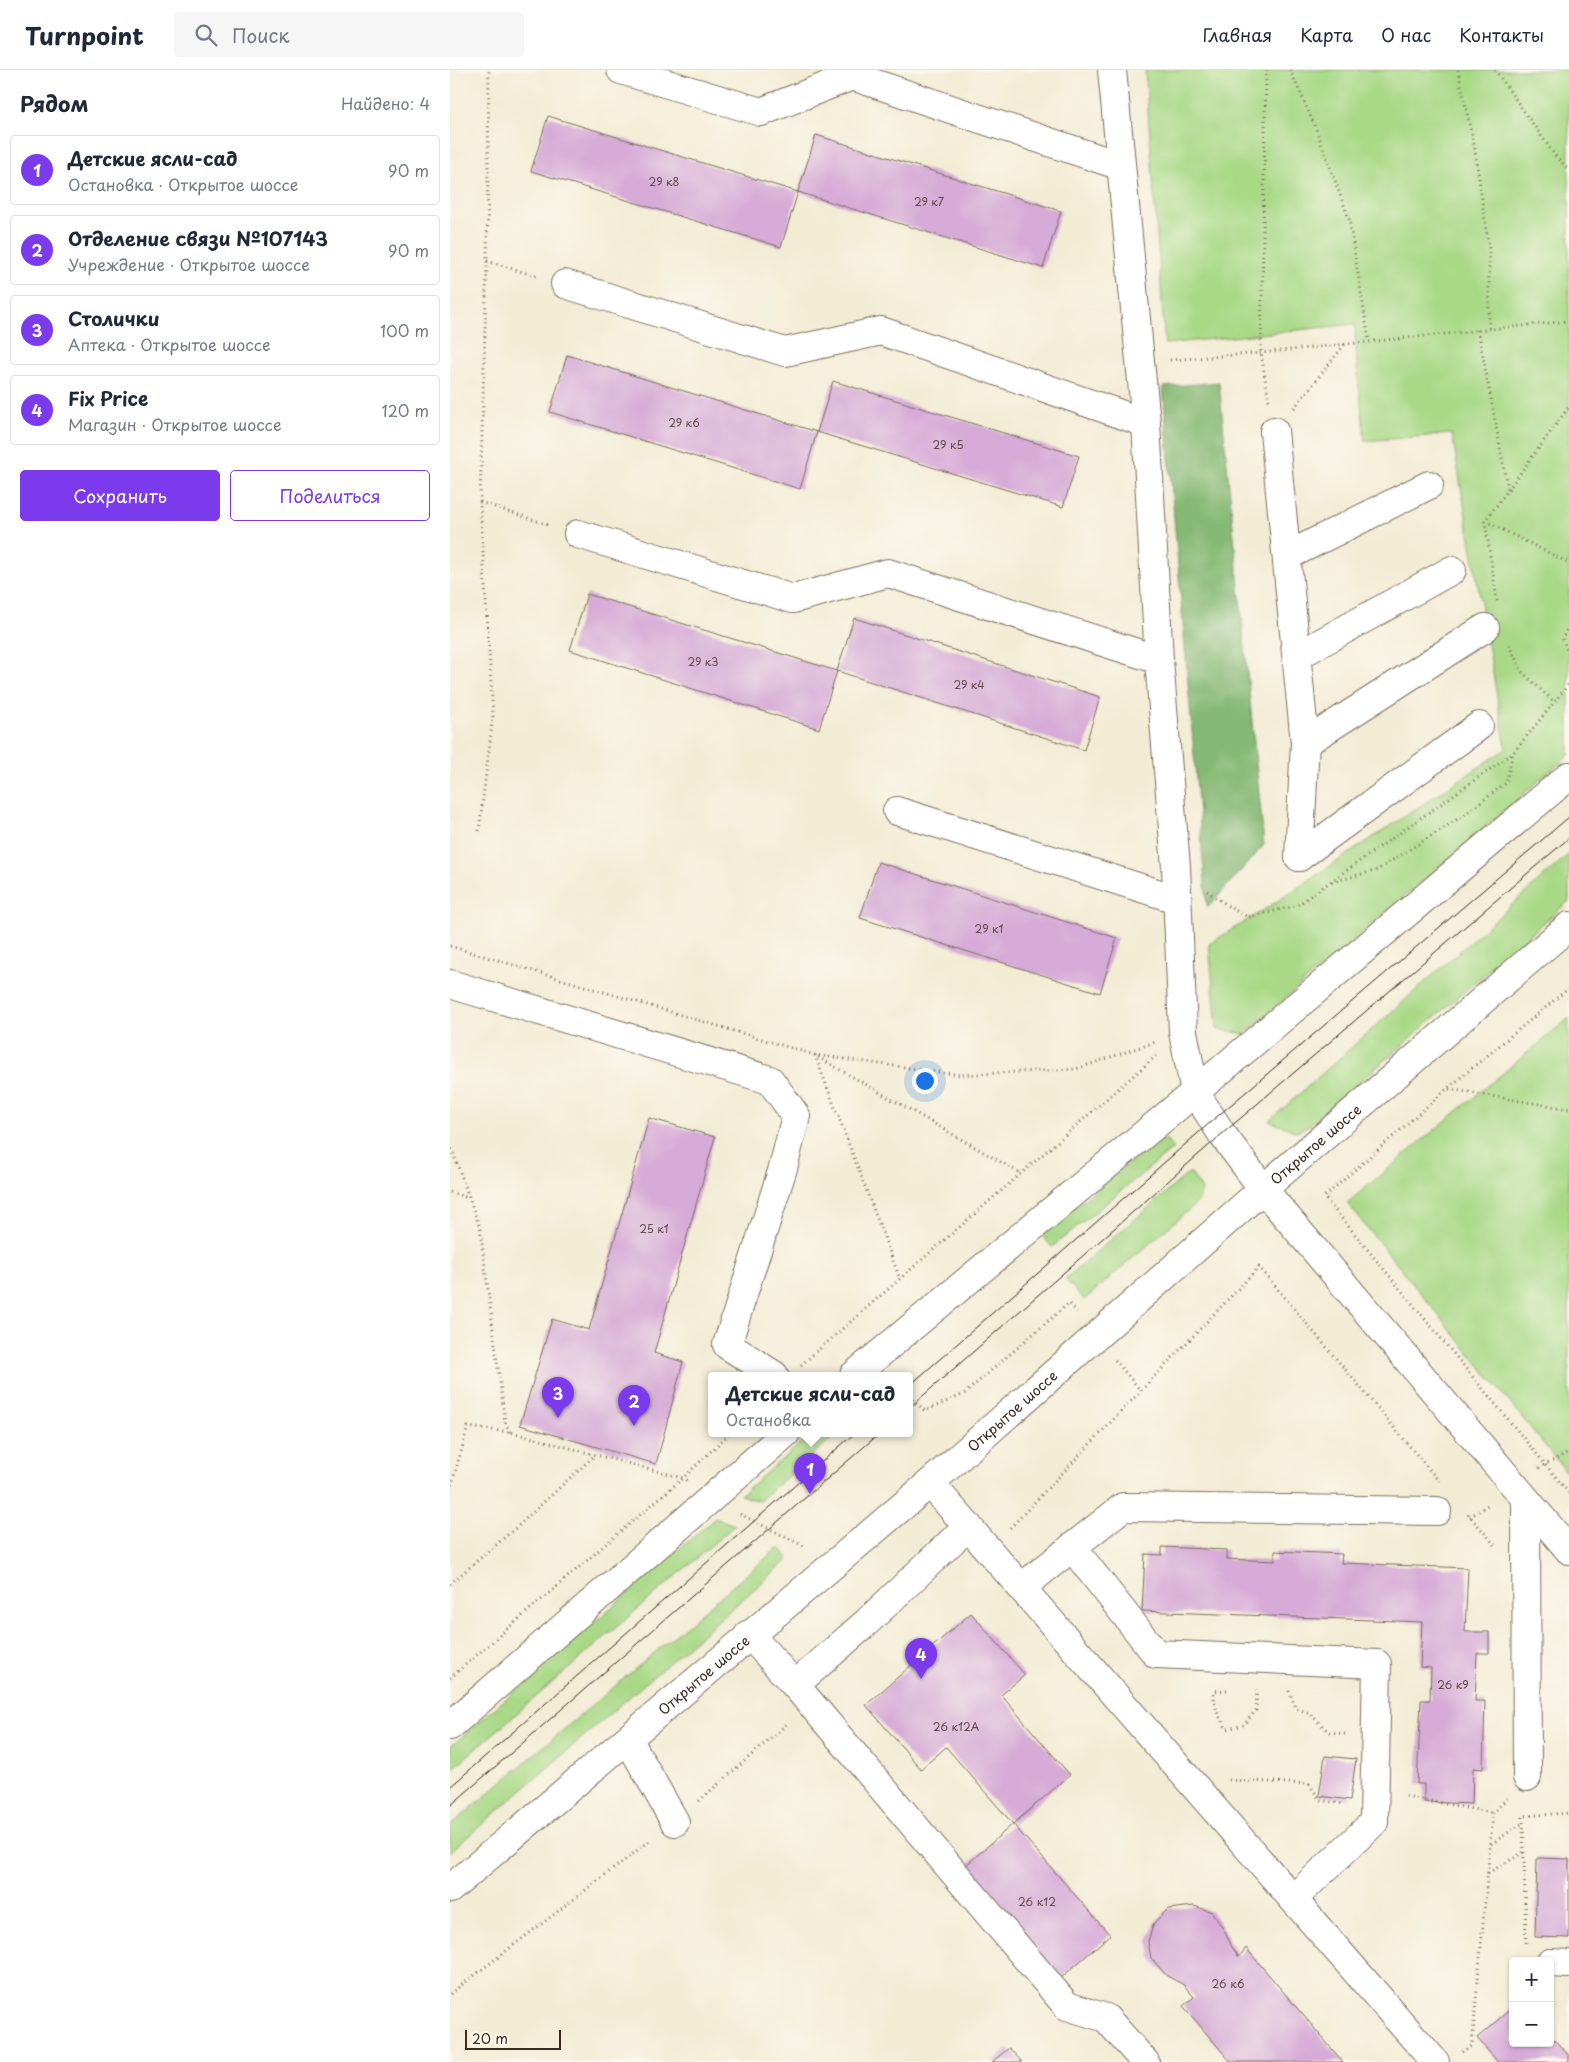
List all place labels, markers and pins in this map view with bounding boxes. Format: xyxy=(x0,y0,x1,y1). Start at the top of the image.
pin: 3 xyxy=(542,1377,574,1418)
pin: 2 xyxy=(618,1385,650,1426)
pin: 1 xyxy=(794,1453,826,1494)
pin: 4 xyxy=(905,1638,937,1679)

